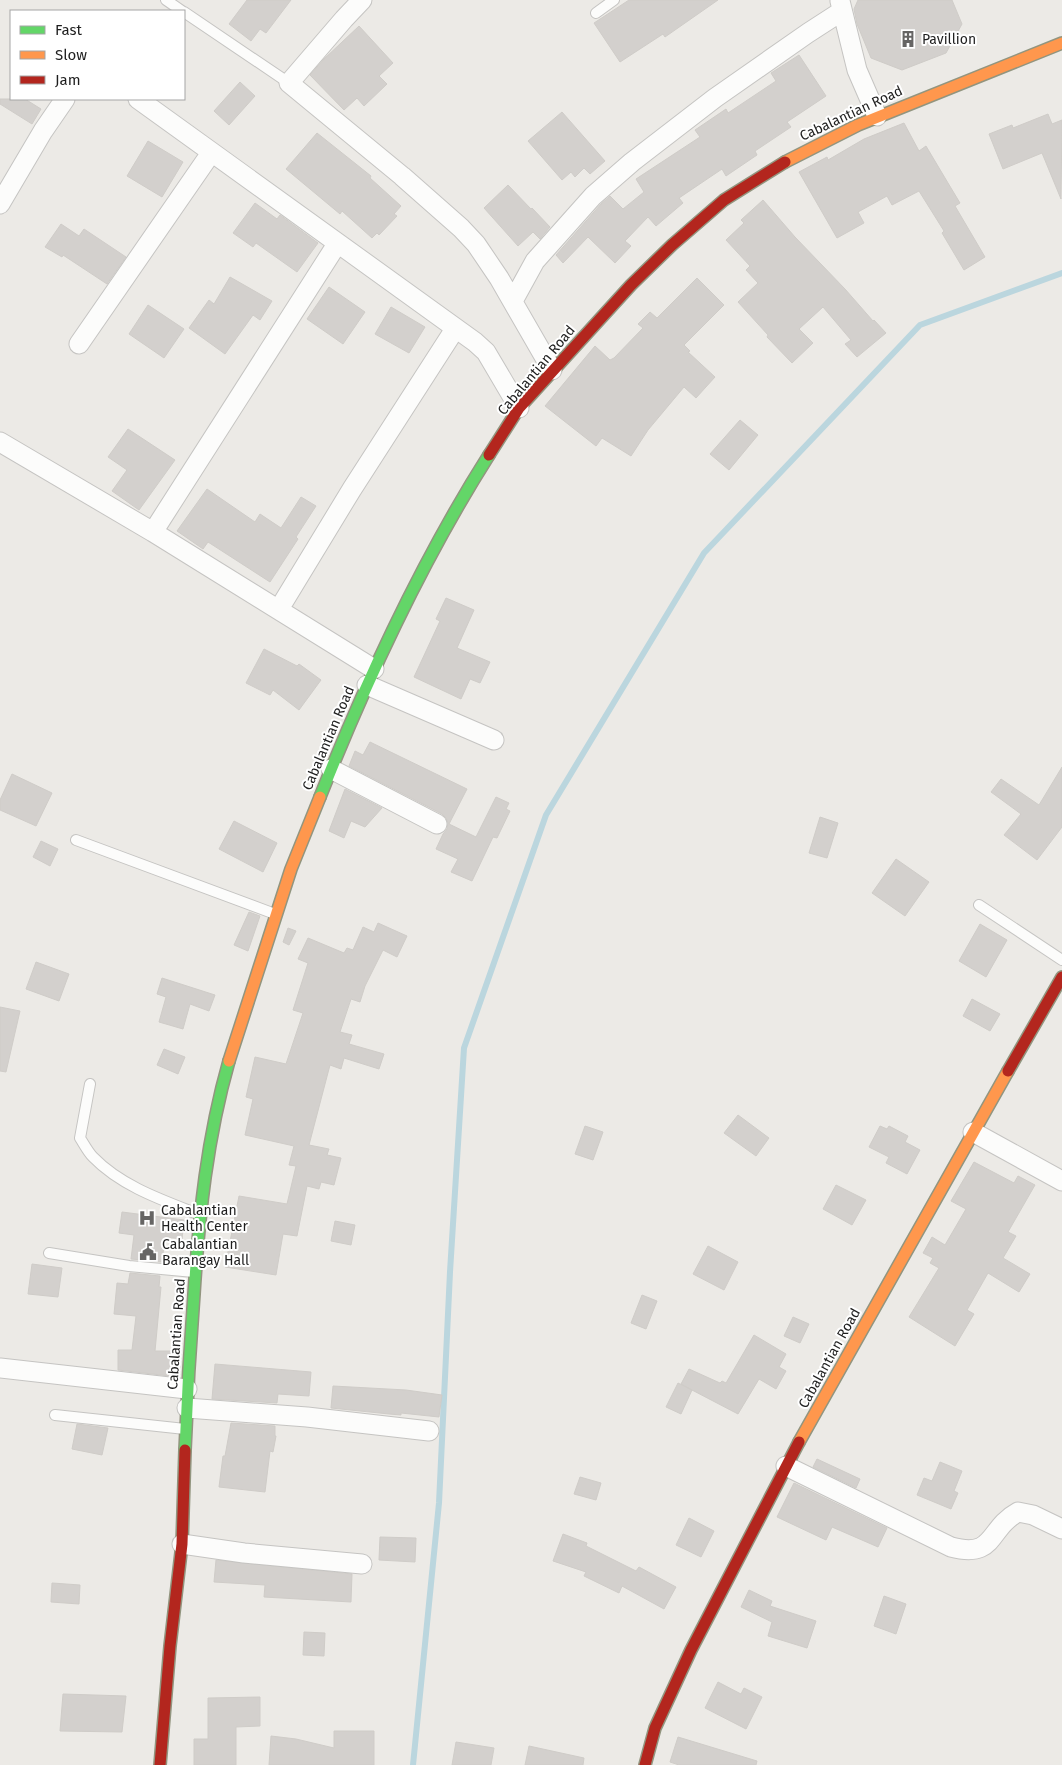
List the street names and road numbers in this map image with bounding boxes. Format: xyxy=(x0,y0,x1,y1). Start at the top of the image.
street label: Cabalantian Road xyxy=(797,82,905,145)
street label: Cabalantian Road xyxy=(494,322,579,419)
street label: Cabalantian Road xyxy=(299,683,358,793)
street label: Cabalantian Road xyxy=(164,1278,189,1390)
street label: Cabalantian Road xyxy=(795,1305,864,1411)

